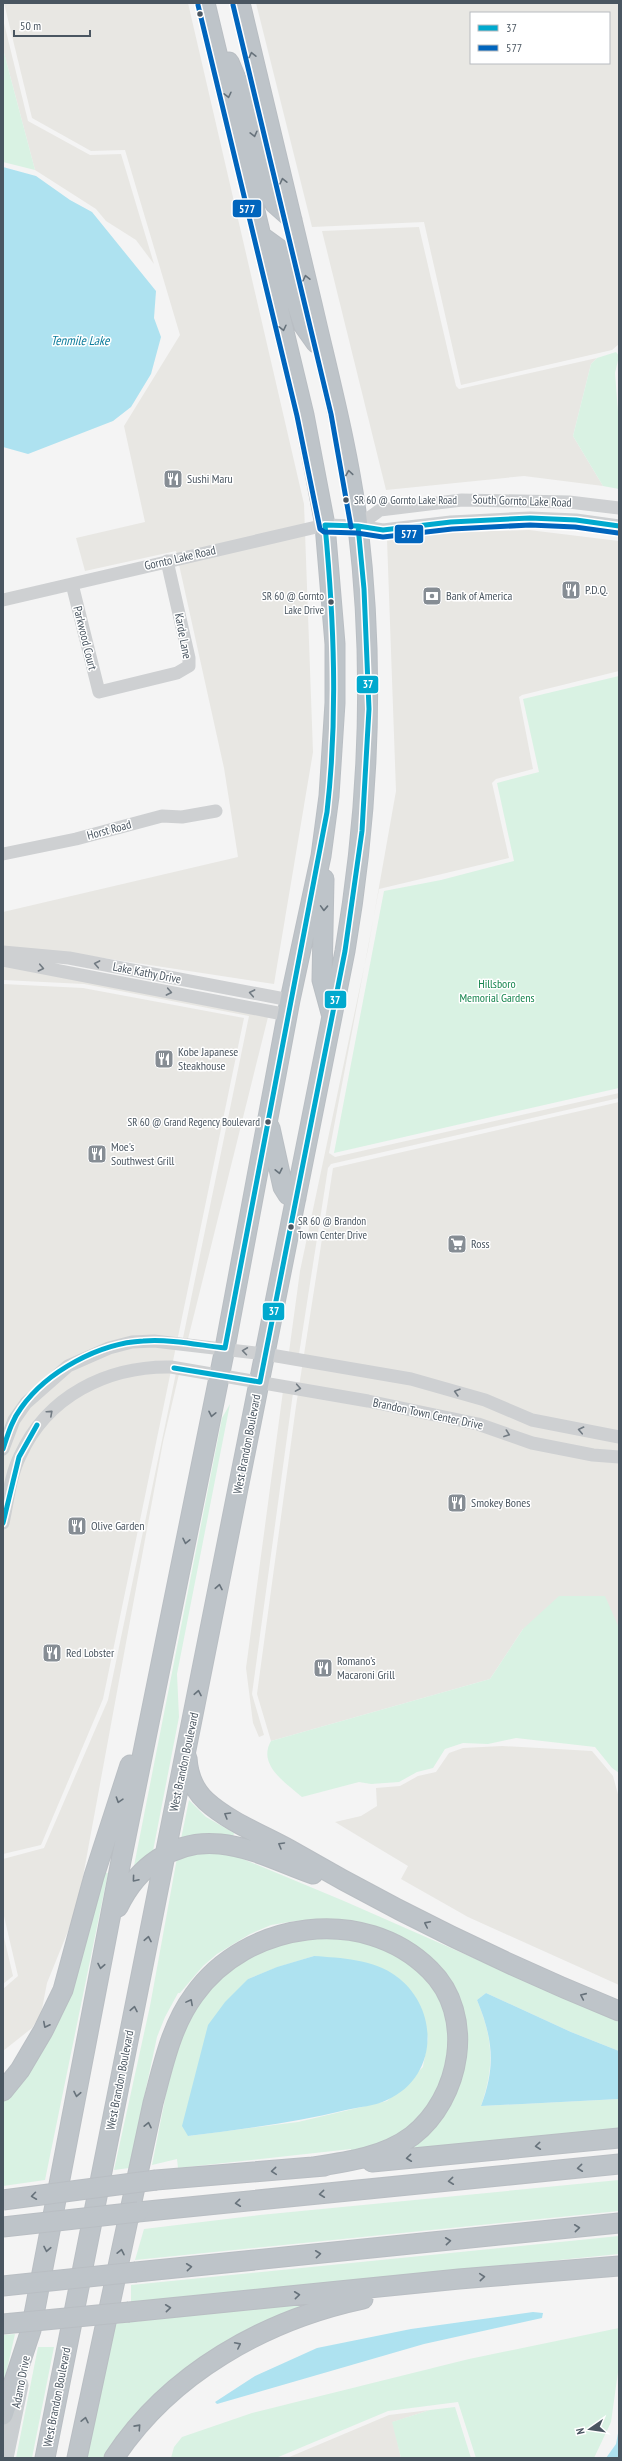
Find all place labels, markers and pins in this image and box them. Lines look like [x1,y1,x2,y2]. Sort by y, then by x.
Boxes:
unlabelled marker [195,9,205,19]
restaurant icon: Sushi Maru [162,468,184,490]
place label: Sushi Maru [187,471,233,486]
place label: SR 60 @ Gornto Lake Road [354,493,457,507]
marker: SR 60 @ Gornto Lake Road [341,495,351,505]
restaurant icon: P.D.Q. [560,579,582,601]
place label: P.D.Q. [585,582,608,597]
bank icon: Bank of America [421,585,443,607]
place label: Bank of America [446,588,513,603]
place label: SR 60 @ Gornto Lake Drive [262,589,324,617]
marker: SR 60 @ Gornto Lake Drive [326,597,336,607]
place label: Kobe Japanese Steakhouse [178,1044,238,1073]
restaurant icon: Kobe Japanese Steakhouse [153,1048,175,1070]
place label: SR 60 @ Grand Regency Boulevard [127,1115,260,1129]
marker: SR 60 @ Grand Regency Boulevard [263,1117,273,1127]
place label: Moe's Southwest Grill [111,1139,175,1168]
restaurant icon: Moe's Southwest Grill [86,1143,108,1165]
place label: SR 60 @ Brandon Town Center Drive [298,1214,367,1242]
marker: SR 60 @ Brandon Town Center Drive [286,1222,296,1232]
supermarket icon: Ross [446,1233,468,1255]
place label: Ross [471,1236,490,1251]
restaurant icon: Smokey Bones [446,1492,468,1514]
place label: Smokey Bones [471,1495,530,1510]
restaurant icon: Olive Garden [66,1515,88,1537]
place label: Olive Garden [91,1518,145,1533]
restaurant icon: Red Lobster [41,1642,63,1664]
place label: Red Lobster [66,1645,115,1660]
place label: Romano's Macaroni Grill [337,1653,395,1682]
restaurant icon: Romano's Macaroni Grill [312,1657,334,1679]

